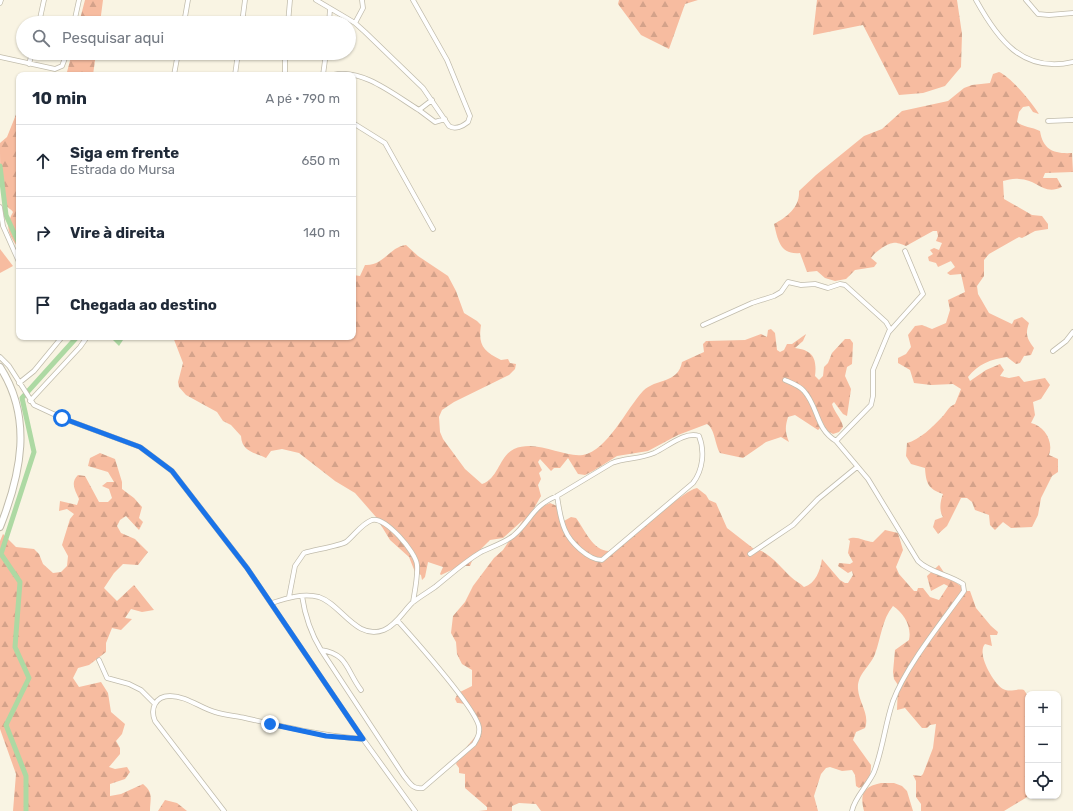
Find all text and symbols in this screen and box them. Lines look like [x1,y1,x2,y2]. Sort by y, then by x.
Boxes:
search box [16,16,356,60]
icon: search [30,27,52,49]
text: Pesquisar aqui [62,29,164,47]
text: 10 min [32,88,87,108]
text: A pé · 790 m [265,91,340,106]
text: Siga em frente [70,144,179,162]
icon: ahead [32,150,54,172]
text: 650 m [301,153,340,168]
text: Estrada do Mursa [70,162,175,177]
icon: right [32,222,54,244]
text: Vire à direita [70,224,165,242]
text: 140 m [303,225,340,240]
icon: arrive [32,294,54,316]
text: Chegada ao destino [70,296,217,314]
route start [53,409,71,427]
map controls [1025,691,1061,799]
button: + [1025,691,1061,727]
route end [261,715,279,733]
button: − [1025,727,1061,763]
button: locate [1025,763,1061,799]

